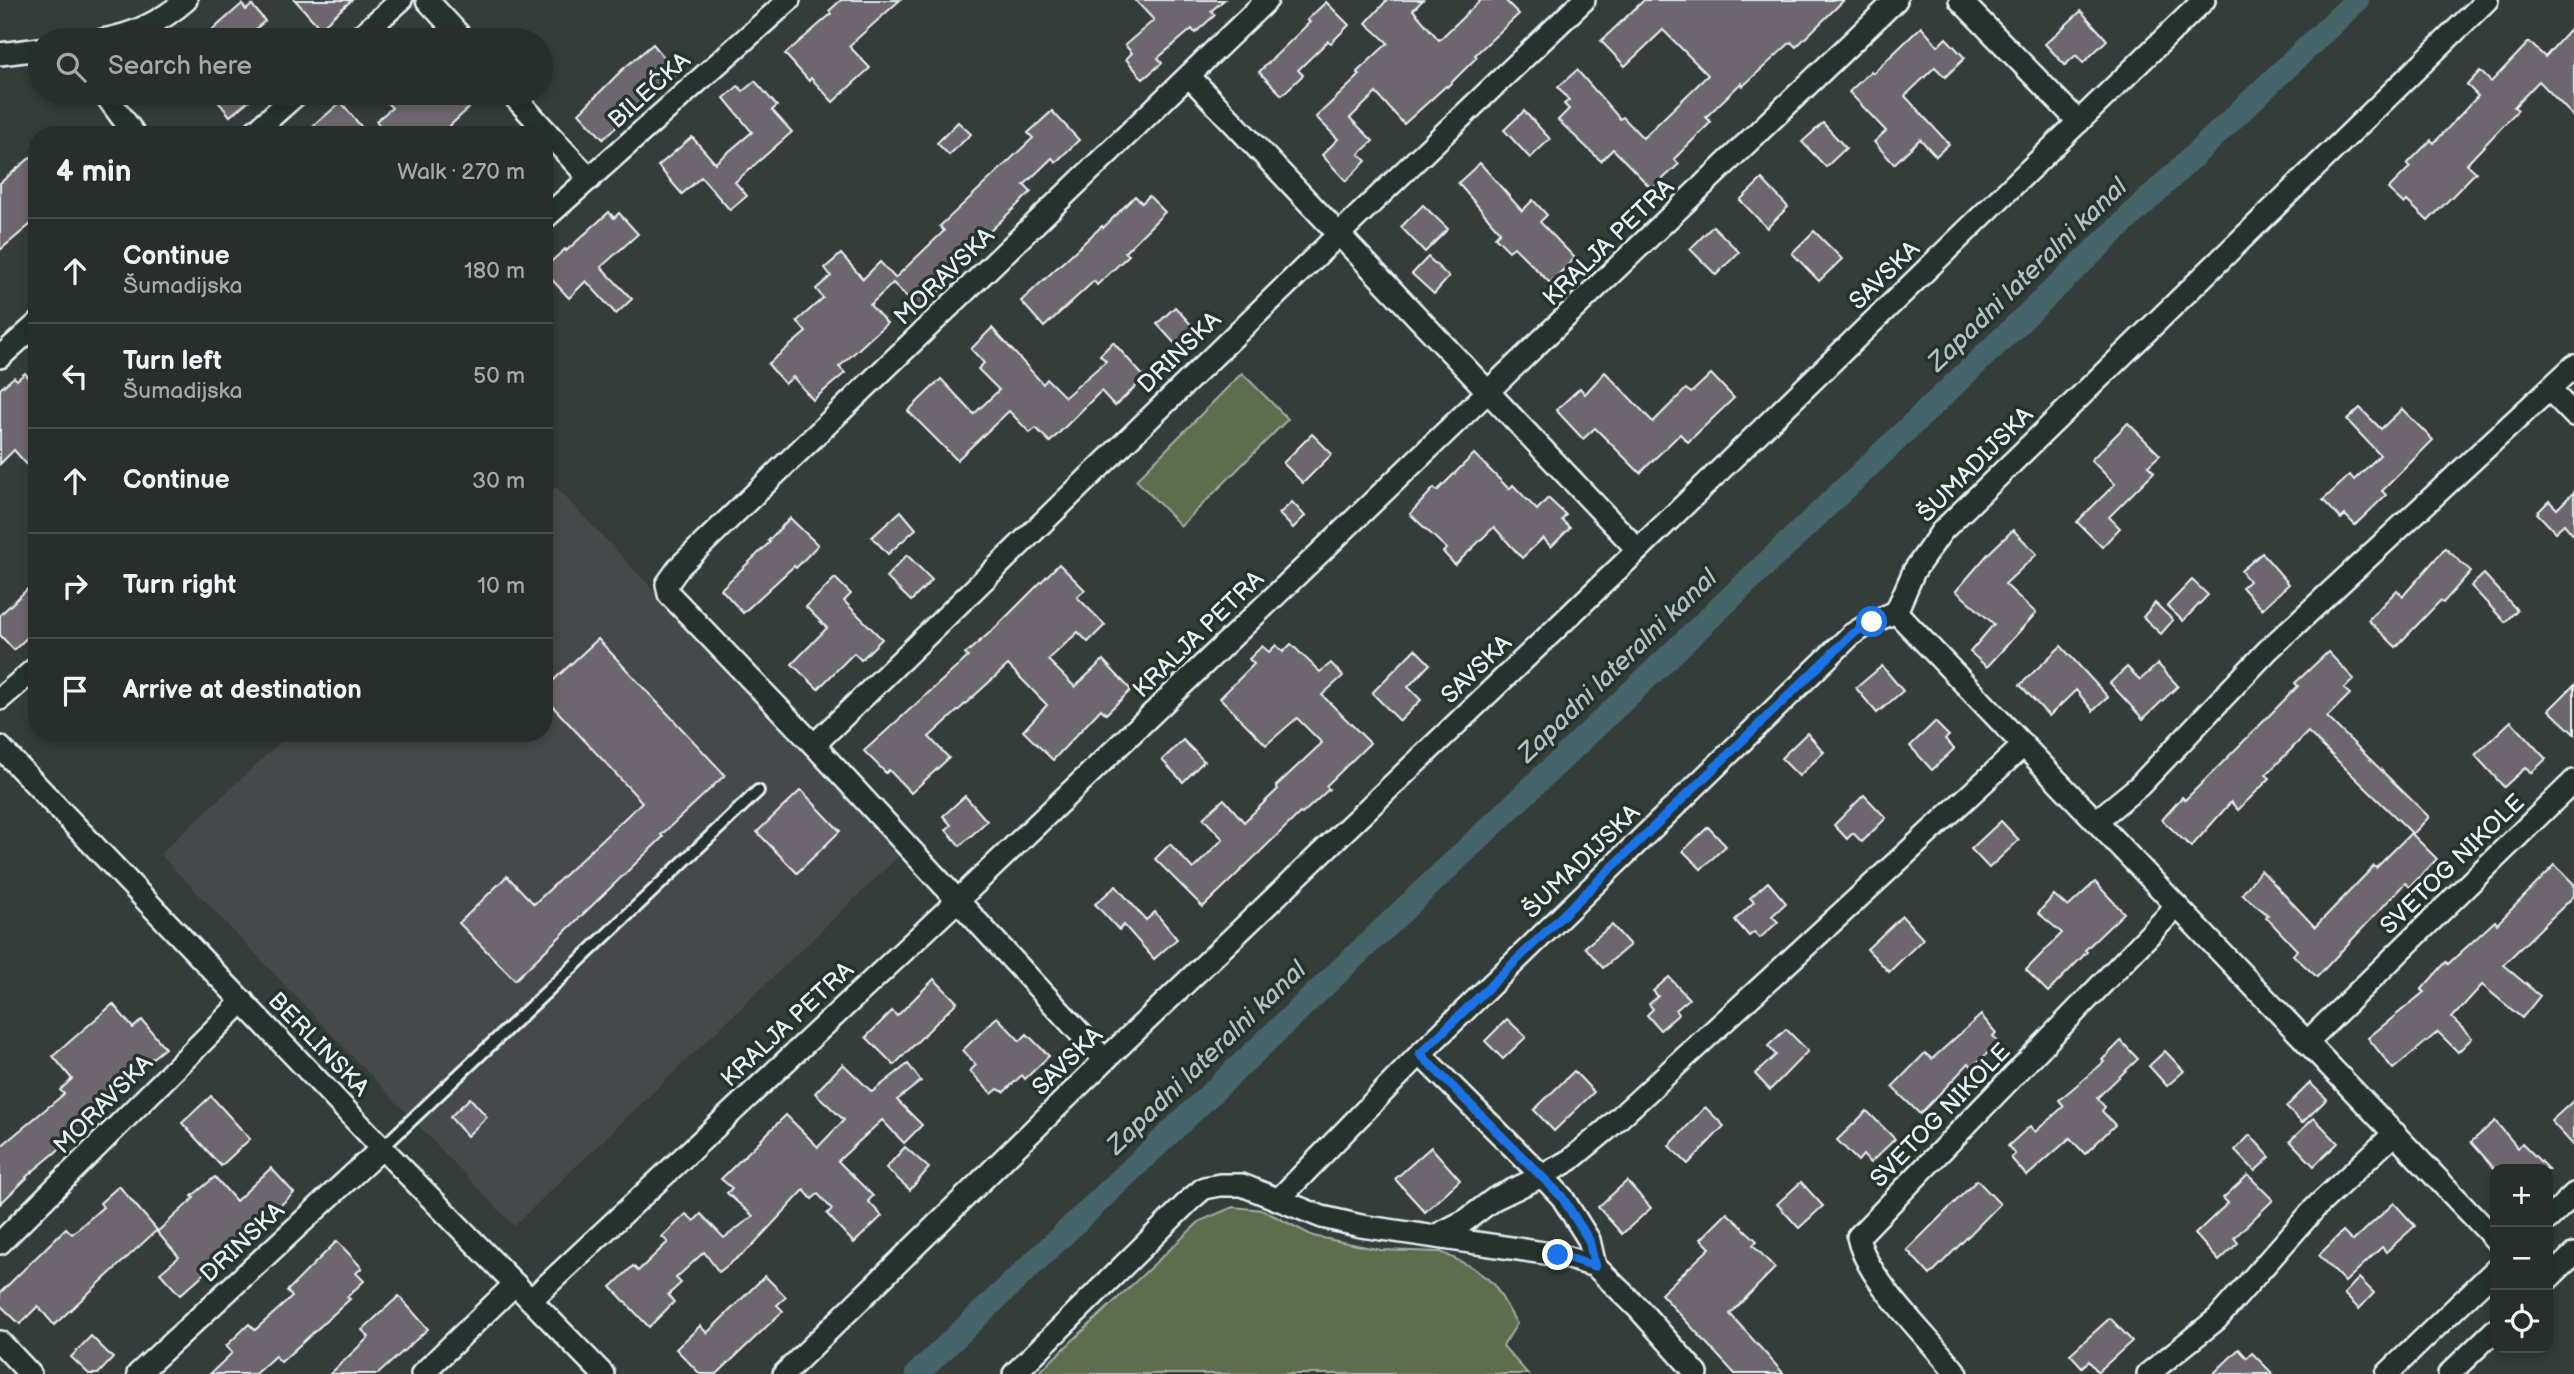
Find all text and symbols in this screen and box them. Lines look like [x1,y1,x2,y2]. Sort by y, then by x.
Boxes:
search box [28,28,553,105]
street label: BILEĆKA [602,45,697,135]
icon: search [52,48,90,86]
text: Search here [108,51,252,82]
text: 4 min [56,154,131,190]
text: Walk · 270 m [397,158,525,186]
water label: Zapadni lateralni kanal [1921,171,2135,379]
street label: KRALJA PETRA [1537,172,1680,312]
street label: MORAVSKA [888,221,1001,331]
street label: SAVSKA [1843,235,1926,316]
text: Continue [123,241,230,272]
icon: ahead [56,252,94,290]
text: 180 m [464,257,525,285]
text: Šumadijska [123,272,243,300]
street label: DRINSKA [1132,305,1227,399]
text: Turn left [123,346,222,377]
icon: left [56,357,94,395]
text: 50 m [473,362,525,390]
text: Šumadijska [123,377,243,405]
street label: ŠUMADIJSKA [1912,400,2039,528]
icon: ahead [56,462,94,500]
text: Continue [123,465,230,496]
text: 30 m [472,467,525,495]
water label: Zapadni lateralni kanal [1511,562,1725,770]
street label: KRALJA PETRA [1127,564,1270,704]
icon: right [56,567,94,605]
text: Turn right [123,570,236,601]
text: 10 m [477,572,525,600]
route start [1856,606,1887,637]
street label: SAVSKA [1435,629,1518,710]
icon: arrive [56,672,94,710]
text: Arrive at destination [123,675,362,706]
street label: SVETOG NIKOLE [2374,788,2530,941]
street label: ŠUMADIJSKA [1517,798,1646,924]
water label: Zapadni lateralni kanal [1100,954,1314,1162]
street label: KRALJA PETRA [715,955,860,1093]
street label: BERLINSKA [262,986,376,1103]
street label: SAVSKA [1026,1021,1109,1102]
street label: SVETOG NIKOLE [1864,1037,2017,1193]
street label: MORAVSKA [48,1049,159,1160]
map controls [2490,1164,2553,1353]
button: + [2490,1164,2553,1227]
street label: DRINSKA [194,1196,291,1289]
button: − [2490,1227,2553,1290]
route end [1542,1239,1573,1270]
button: locate [2490,1290,2553,1353]

